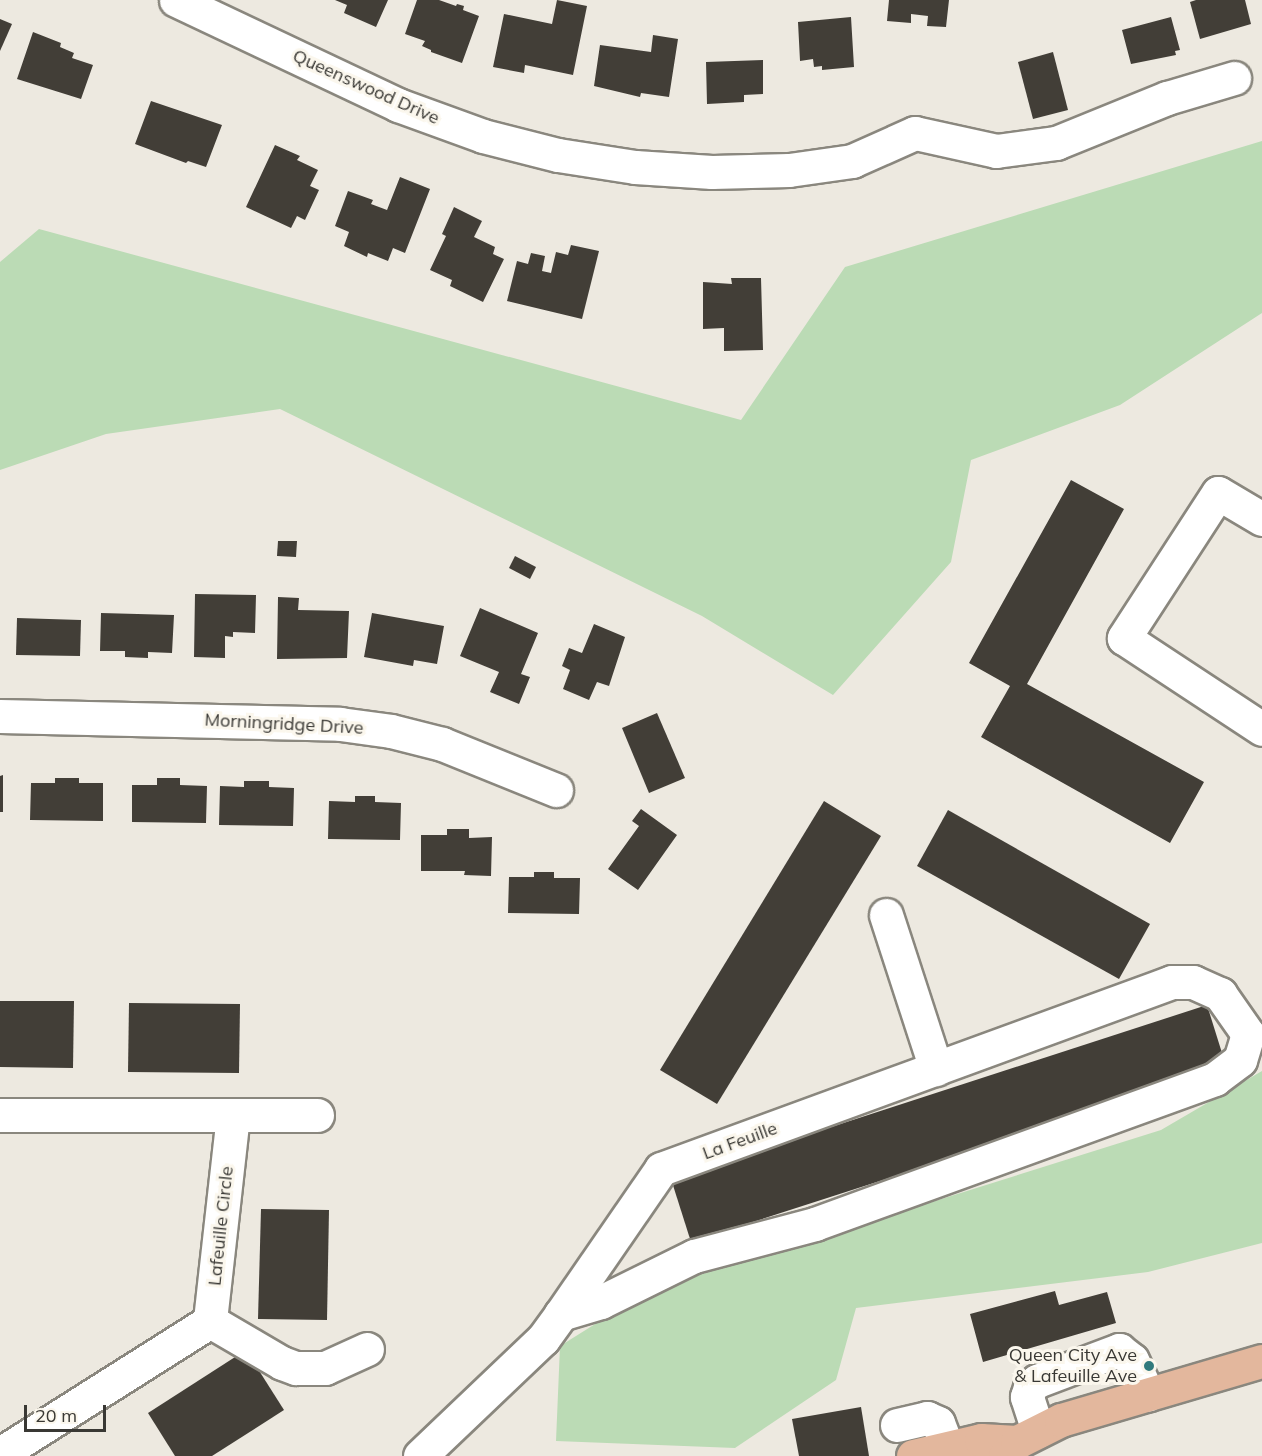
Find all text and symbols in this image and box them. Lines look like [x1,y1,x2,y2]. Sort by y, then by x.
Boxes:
street label: Queenswood Drive [289,45,443,129]
street label: Morningridge Drive [204,709,364,739]
street label: La Feuille [700,1118,780,1164]
street label: Lafeuille Circle [204,1165,238,1287]
place label: Queen City Ave & Lafeuille Ave [1009,1345,1137,1388]
marker: Queen City Ave & Lafeuille Ave [1142,1359,1156,1373]
scale bar [27,1393,110,1431]
text: 20 m [35,1404,77,1427]

